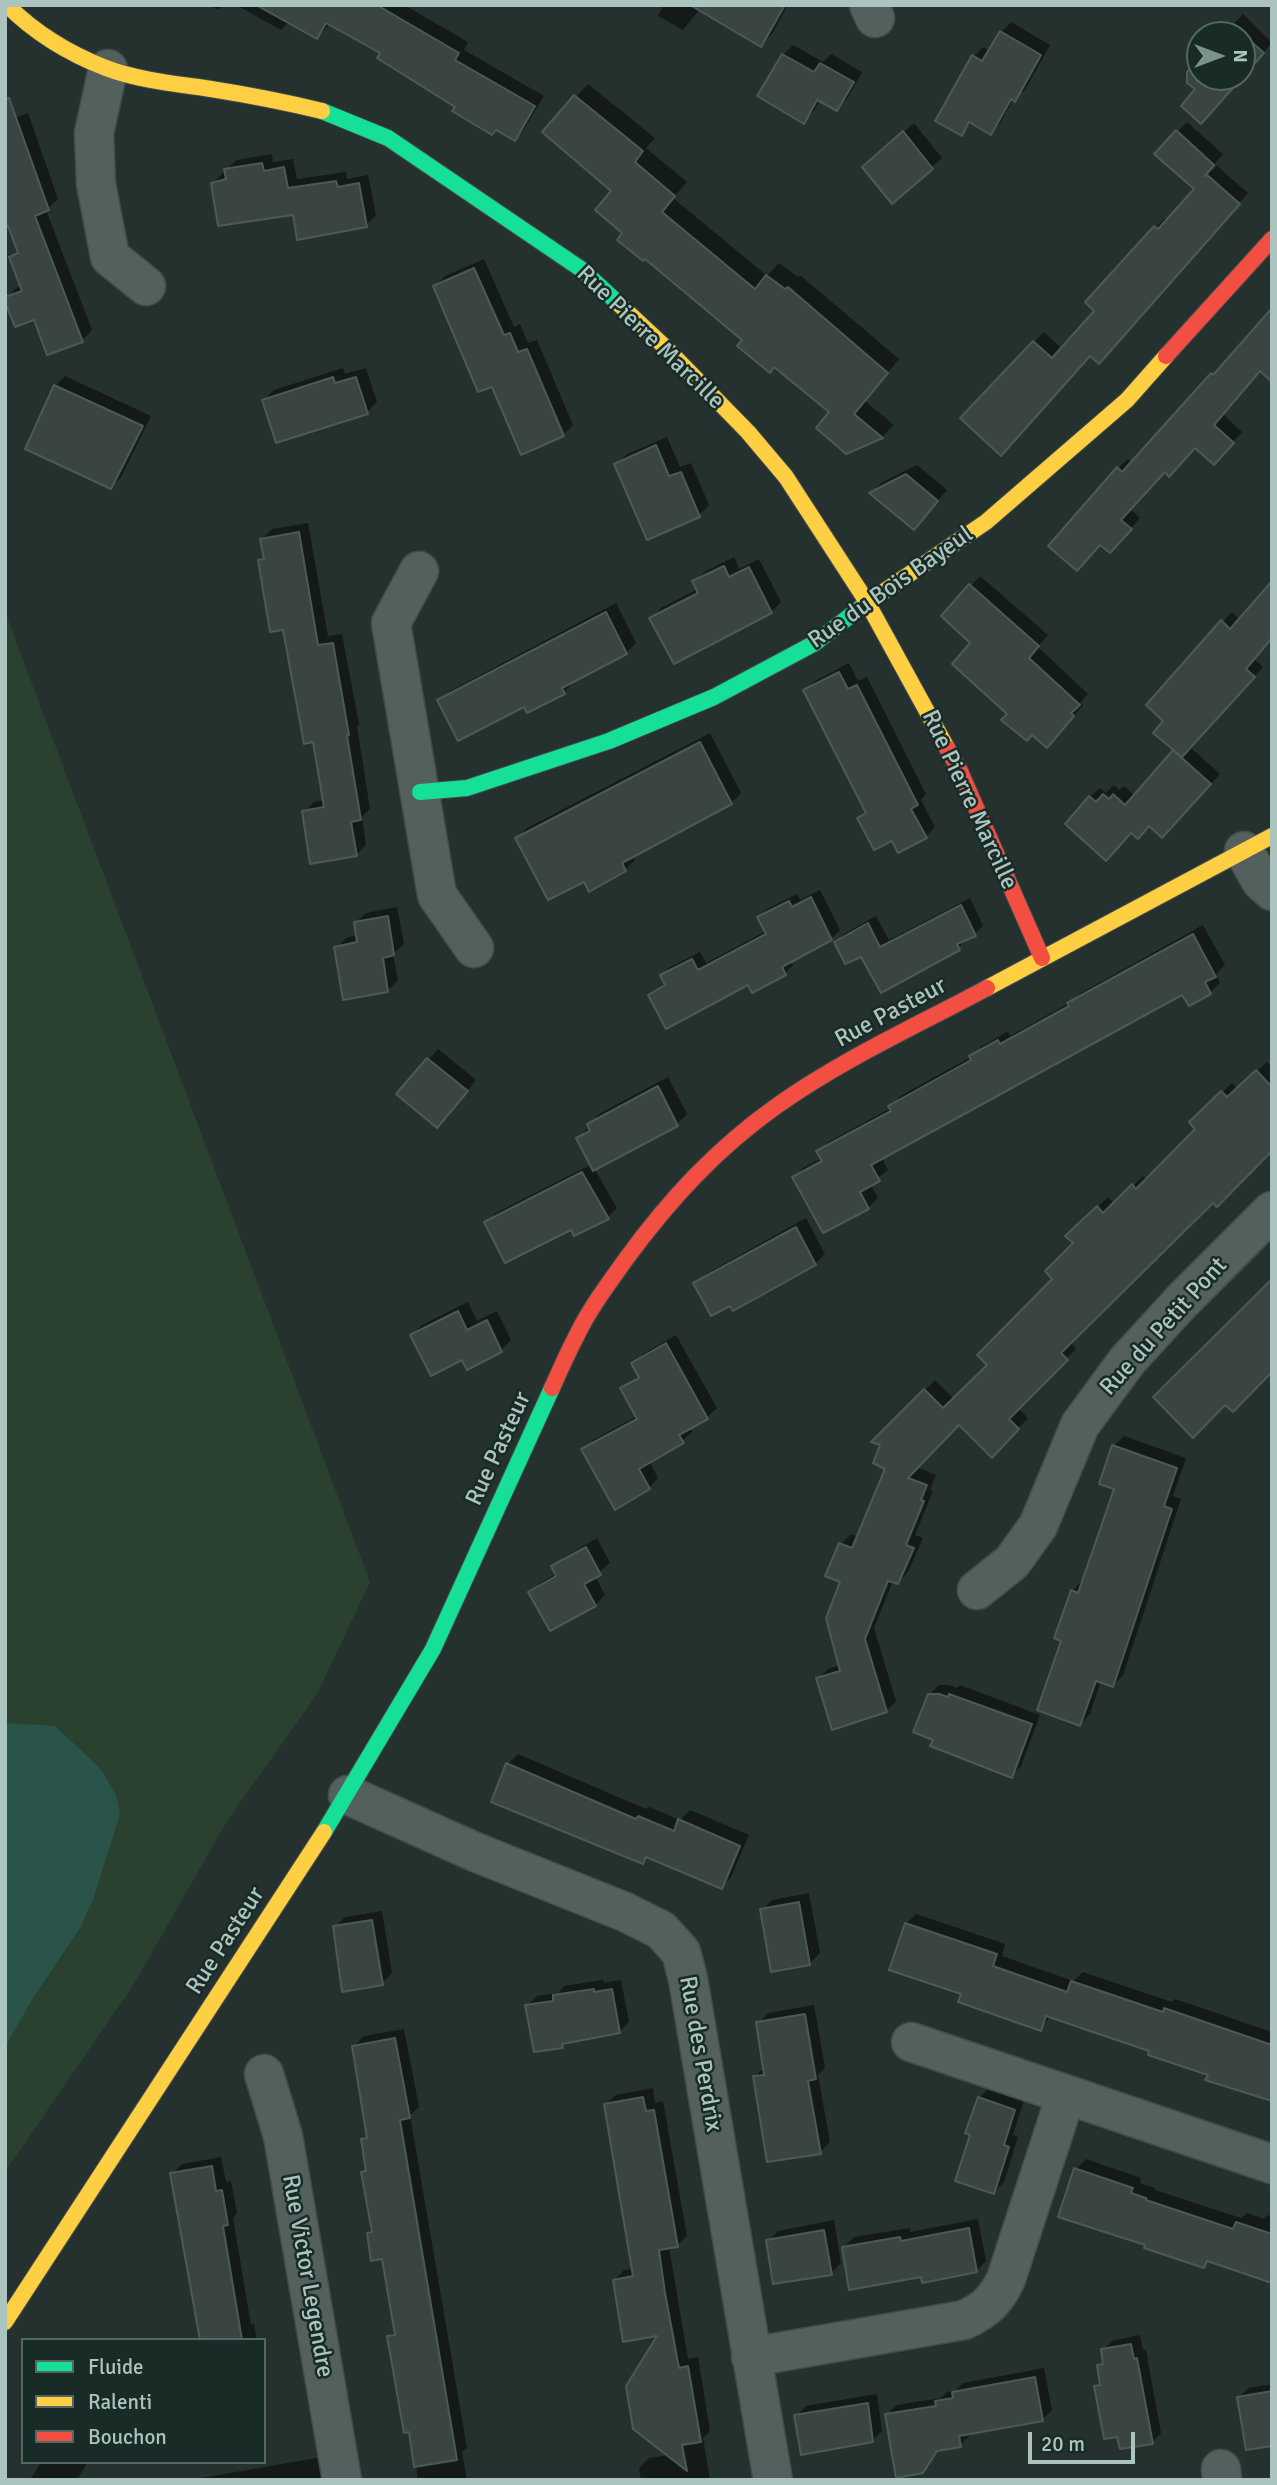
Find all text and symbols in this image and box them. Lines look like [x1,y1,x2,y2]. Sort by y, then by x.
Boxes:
north arrow [1186,21,1256,91]
text: N [1228,49,1252,63]
street label: Rue Pierre Marcille [570,260,730,416]
street label: Rue du Bois Bayeul [803,521,979,655]
street label: Rue Pierre Marcille [915,706,1023,894]
street label: Rue Pasteur [830,972,952,1054]
street label: Rue du Petit Pont [1094,1252,1234,1402]
street label: Rue Pasteur [460,1388,538,1510]
street label: Rue Pasteur [181,1882,271,2000]
street label: Rue des Perdrix [672,1974,728,2134]
street label: Rue Victor Legendre [275,2172,339,2380]
legend [21,2338,266,2464]
text: Fluide [88,2354,144,2380]
text: Ralenti [88,2389,152,2415]
scale bar [1032,2418,1139,2462]
text: Bouchon [88,2424,167,2450]
text: 20 m [1041,2431,1085,2457]

